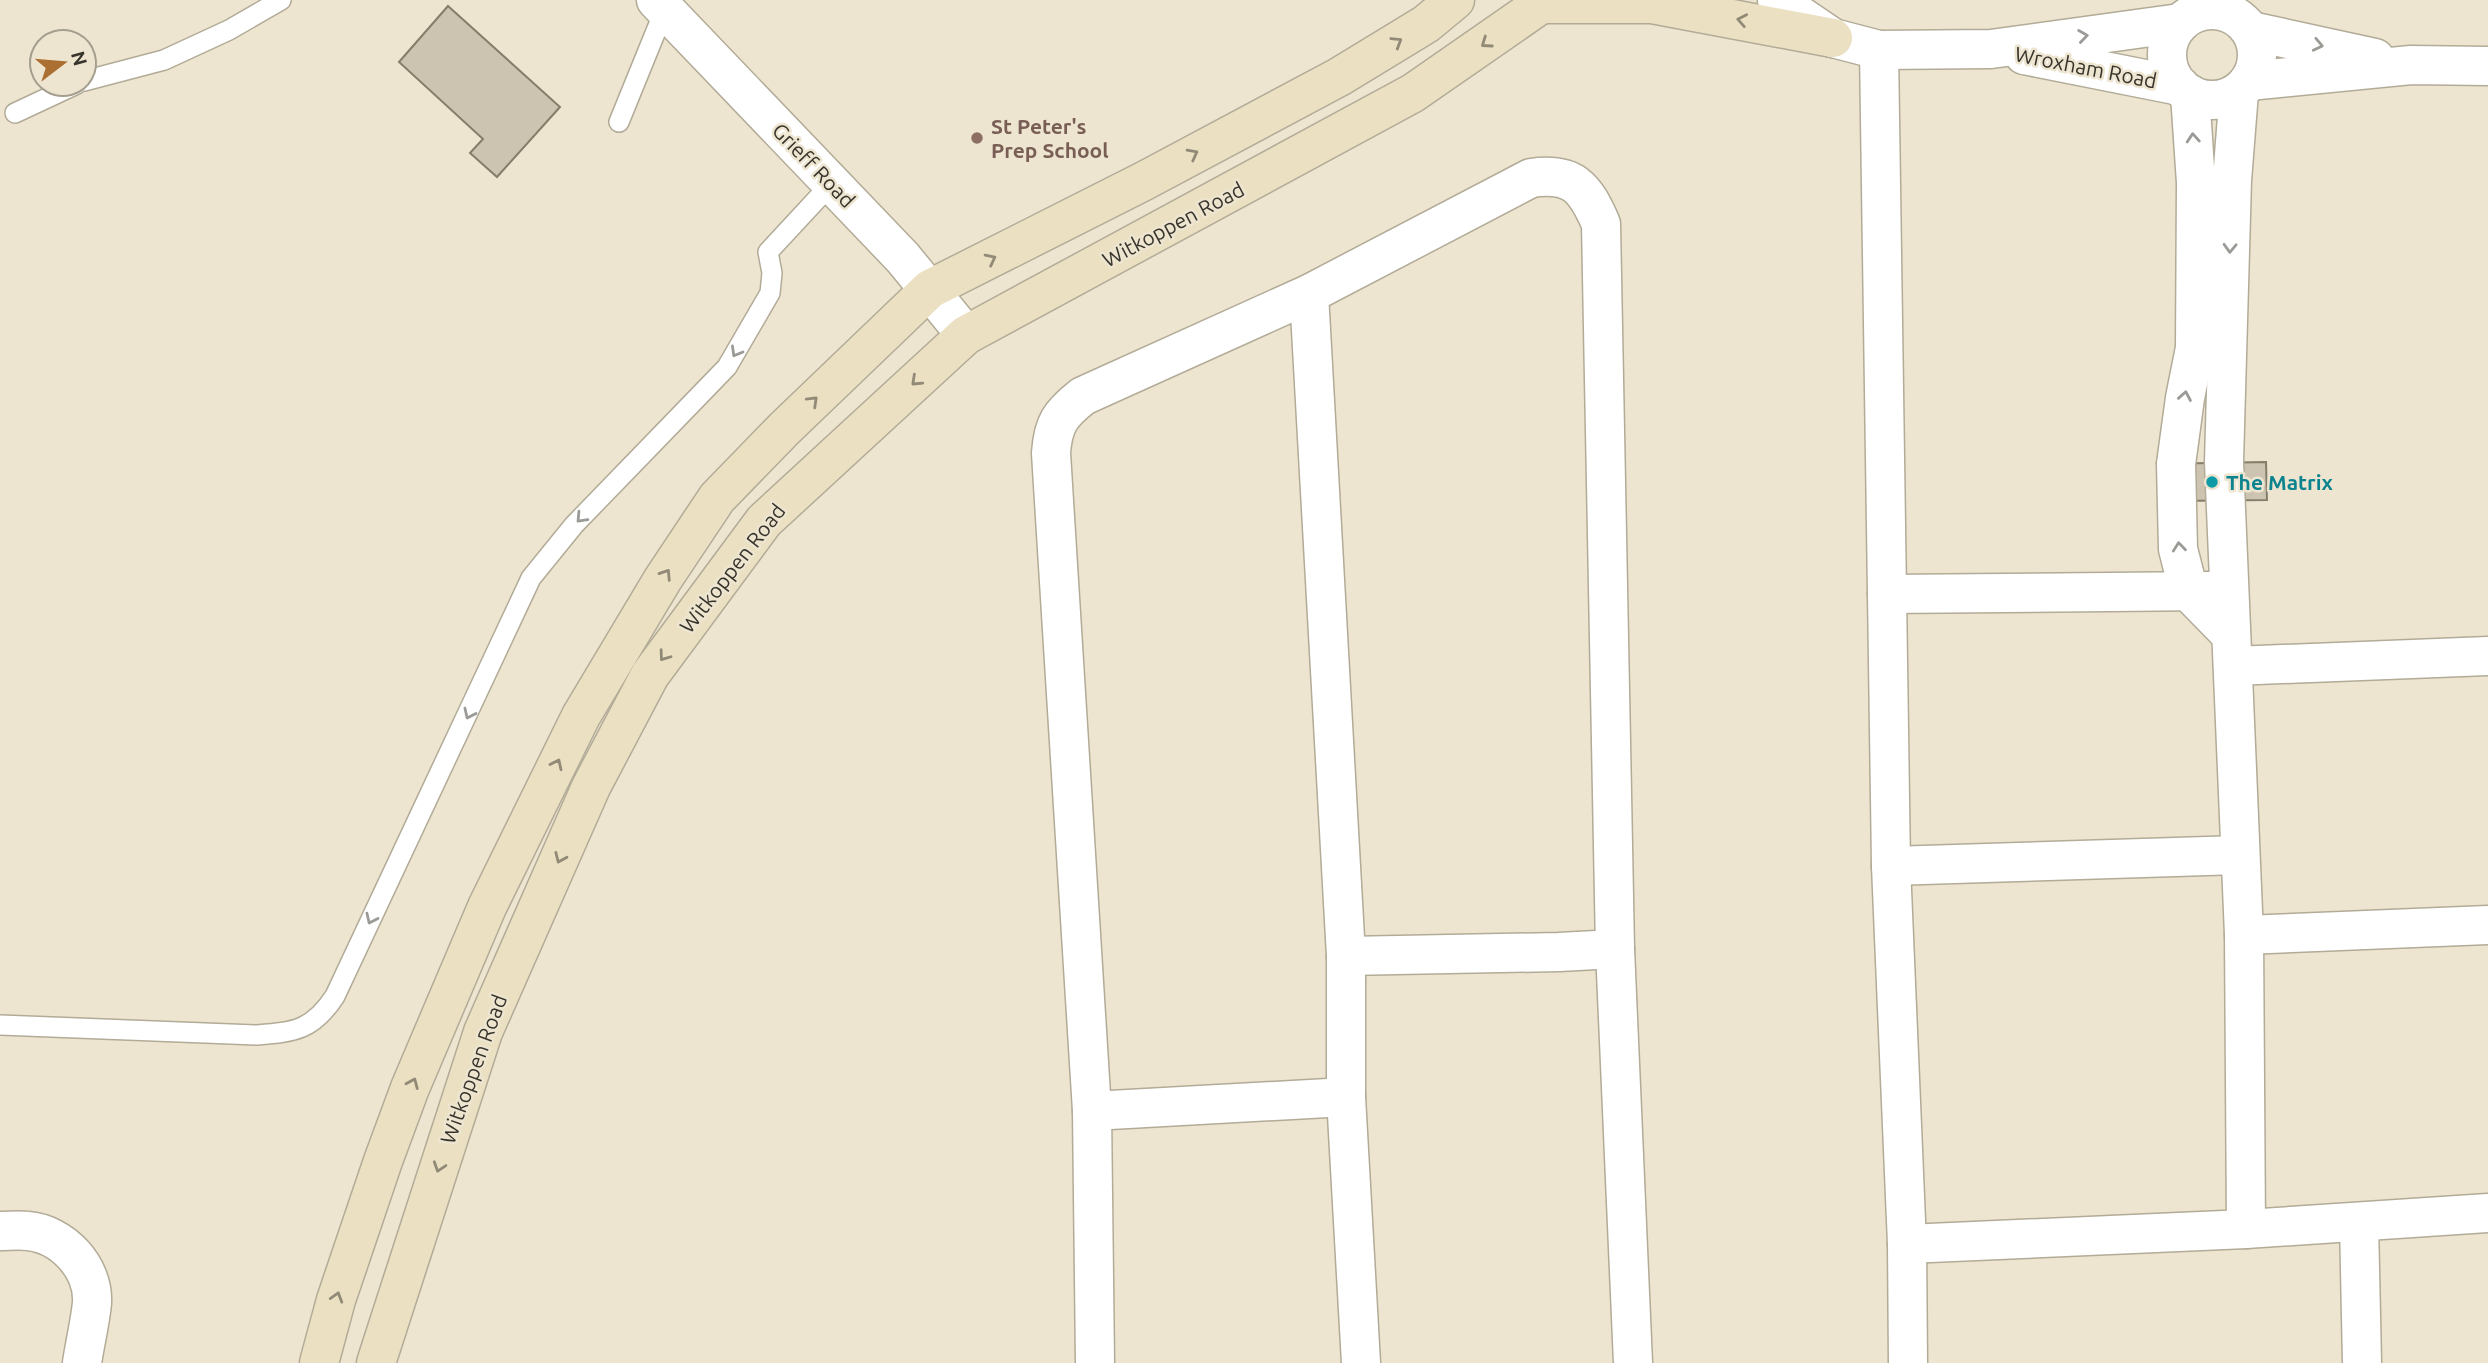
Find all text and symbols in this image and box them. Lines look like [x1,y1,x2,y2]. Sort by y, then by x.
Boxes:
one-way arrow [1736,13,1748,28]
north arrow [28,28,98,98]
one-way arrow [2077,29,2089,44]
one-way arrow [1481,35,1494,47]
one-way arrow [1390,37,1403,50]
one-way arrow [2312,37,2324,52]
street label: Wroxham Road [2013,41,2159,93]
text: N [67,48,92,68]
place label: St Peter's Prep School [991,114,1109,162]
street label: Grieff Road [768,118,860,212]
marker: St Peter's Prep School [969,130,985,146]
one-way arrow [2186,132,2201,143]
one-way arrow [1186,149,1199,163]
street label: Witkoppen Road [1098,177,1248,271]
one-way arrow [2222,243,2237,254]
one-way arrow [984,253,996,267]
one-way arrow [731,344,744,357]
one-way arrow [911,373,924,386]
one-way arrow [2177,390,2192,402]
one-way arrow [805,397,818,409]
place label: The Matrix [2226,470,2334,494]
marker: The Matrix [2204,474,2220,490]
street label: Witkoppen Road [674,499,790,637]
one-way arrow [577,510,589,523]
one-way arrow [2171,541,2186,553]
one-way arrow [658,569,671,582]
one-way arrow [660,648,672,661]
one-way arrow [463,707,477,719]
one-way arrow [549,759,563,771]
one-way arrow [554,851,568,863]
one-way arrow [366,912,380,924]
street label: Witkoppen Road [435,991,511,1147]
one-way arrow [404,1077,418,1089]
one-way arrow [433,1160,447,1172]
one-way arrow [329,1292,344,1304]

